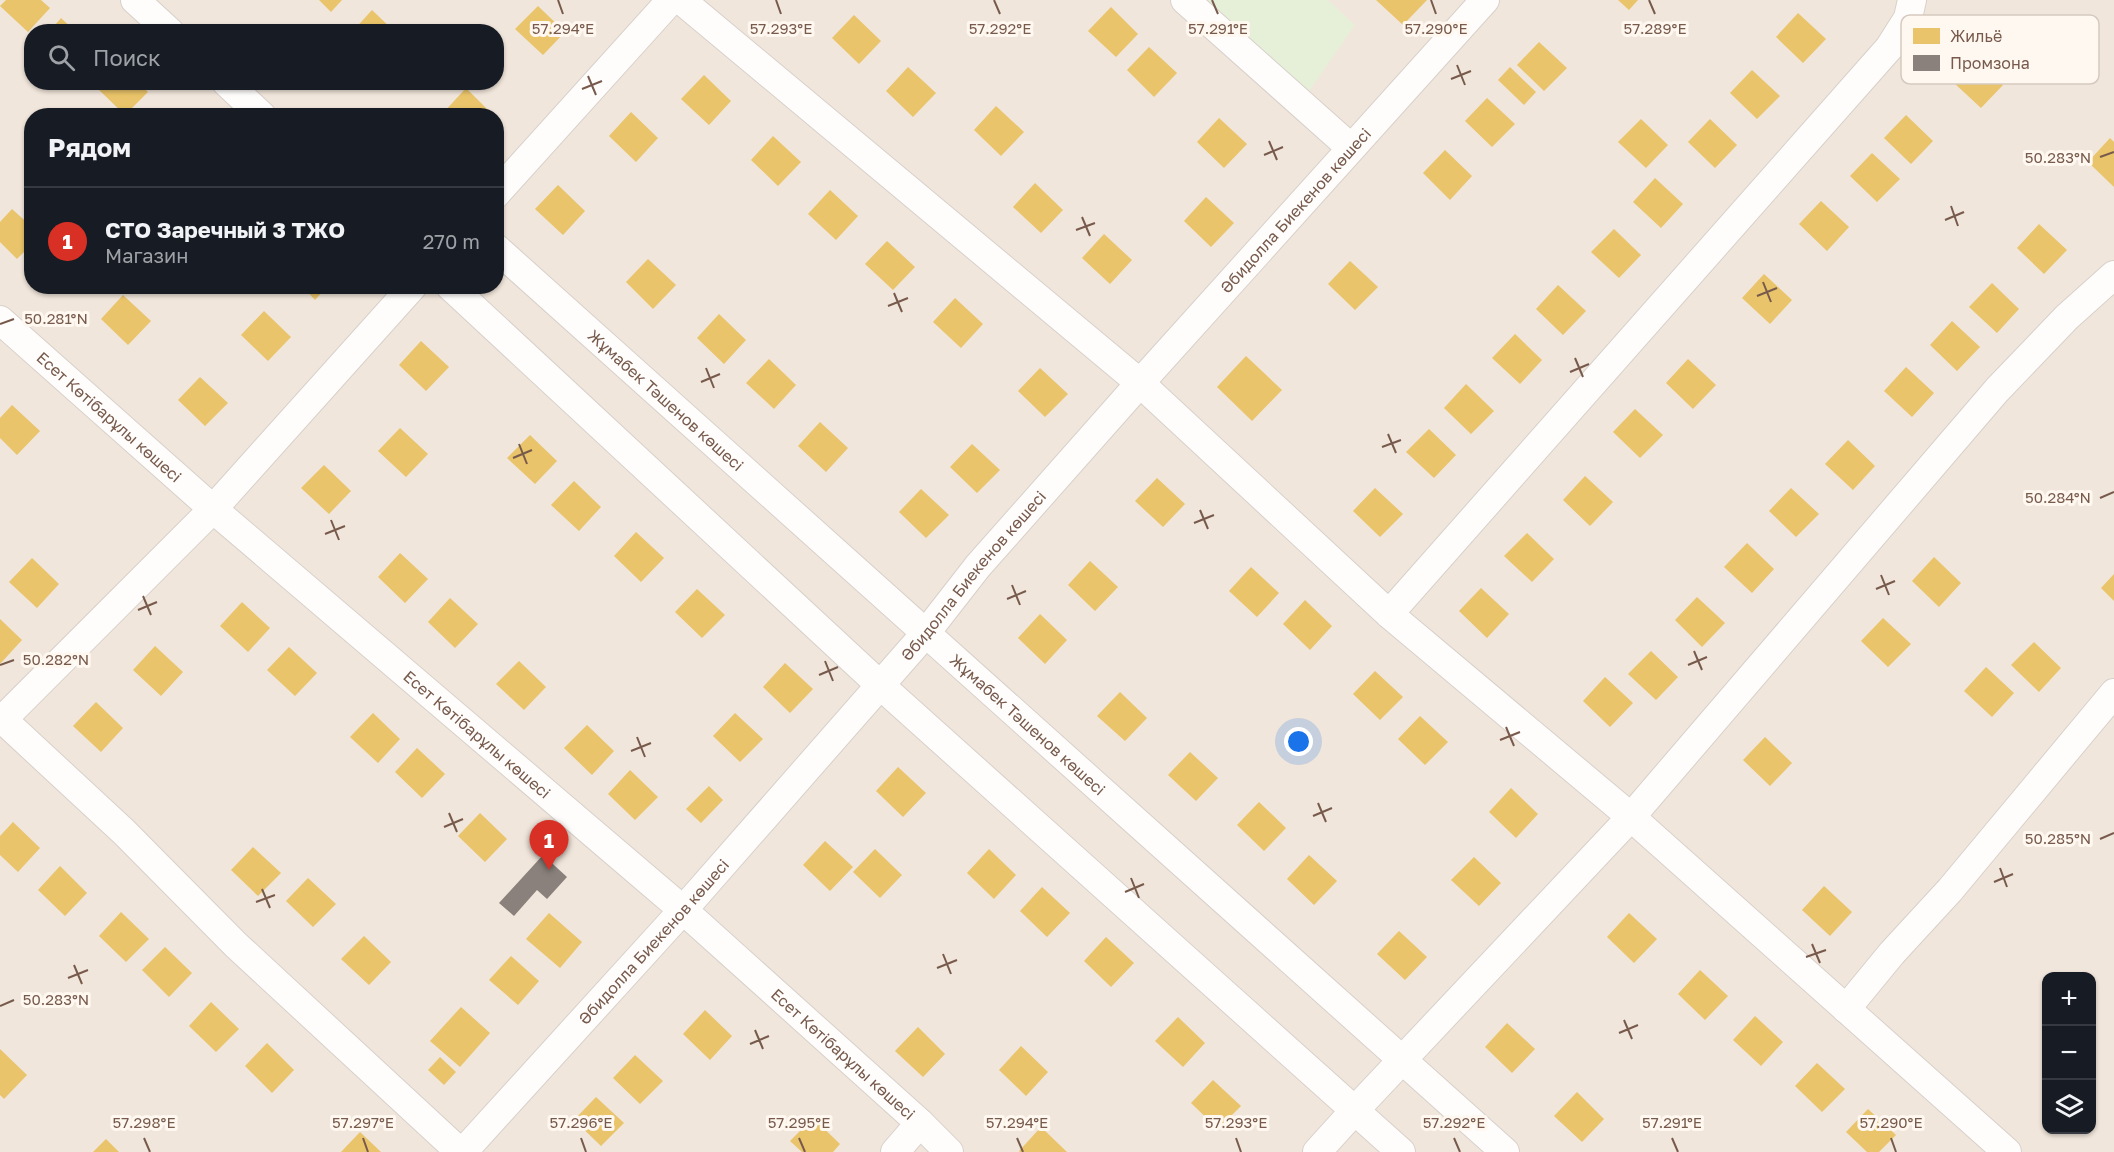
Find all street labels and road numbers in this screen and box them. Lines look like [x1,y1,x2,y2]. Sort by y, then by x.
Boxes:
street label: Әбидолла Биекенов көшесі [1216,124,1375,297]
street label: Жұмабек Тәшенов көшесі [584,325,748,475]
street label: Есет Көтібарұлы көшесі [33,347,186,486]
street label: Әбидолла Биекенов көшесі [896,486,1050,665]
street label: Жұмабек Тәшенов көшесі [946,650,1110,799]
street label: Есет Көтібарұлы көшесі [400,666,555,803]
street label: Әбидолла Биекенов көшесі [574,855,733,1028]
street label: Есет Көтібарұлы көшесі [767,984,919,1124]

